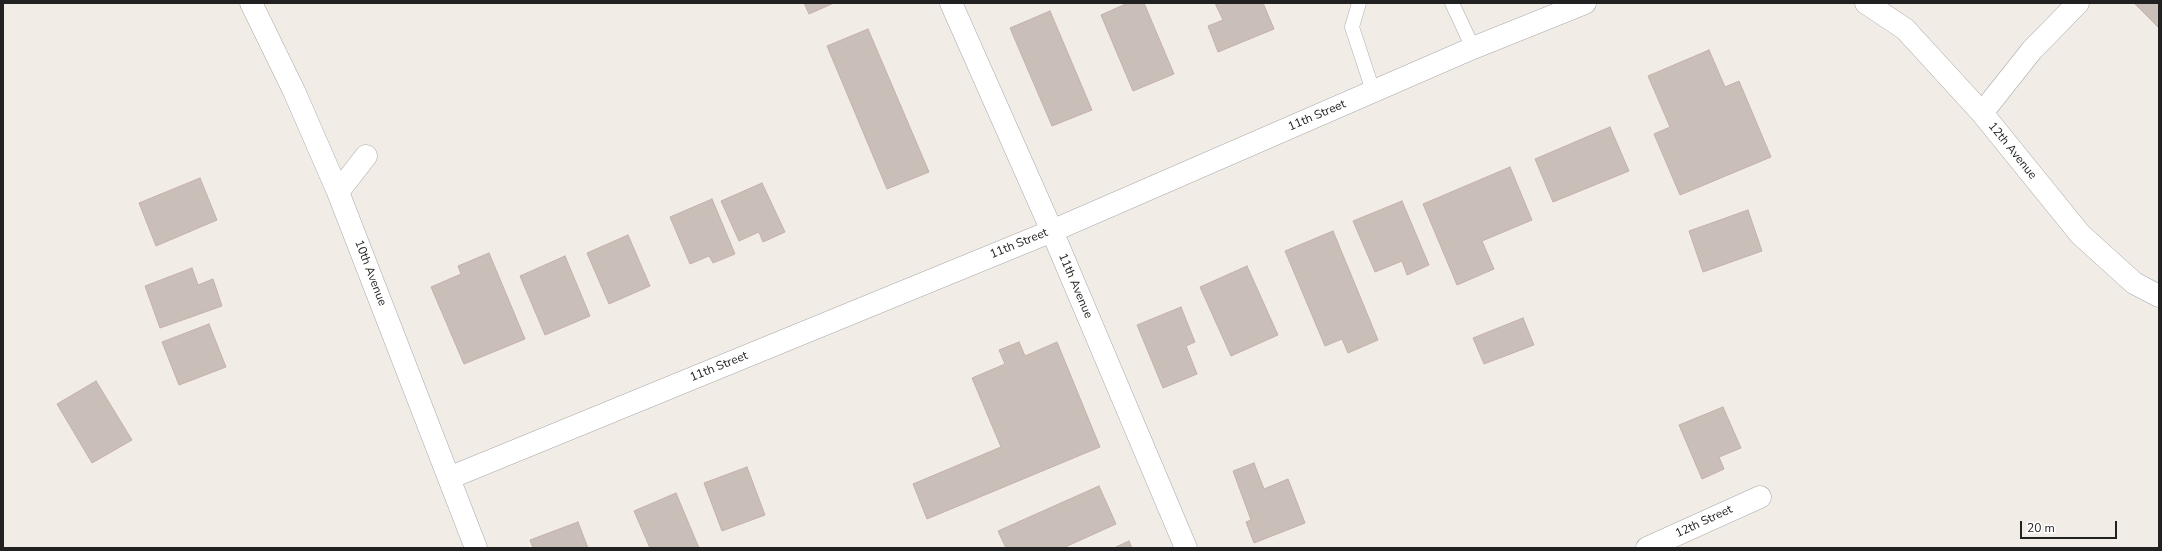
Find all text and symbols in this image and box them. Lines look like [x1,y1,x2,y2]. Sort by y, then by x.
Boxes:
street label: 11th Street [1286,97,1348,135]
street label: 12th Avenue [1985,120,2039,182]
street label: 11th Street [988,226,1050,262]
street label: 10th Avenue [351,238,389,308]
street label: 11th Avenue [1055,251,1095,321]
street label: 11th Street [688,349,750,385]
street label: 12th Street [1673,503,1735,541]
scale bar [2022,513,2119,539]
text: 20 m [2027,520,2055,536]

